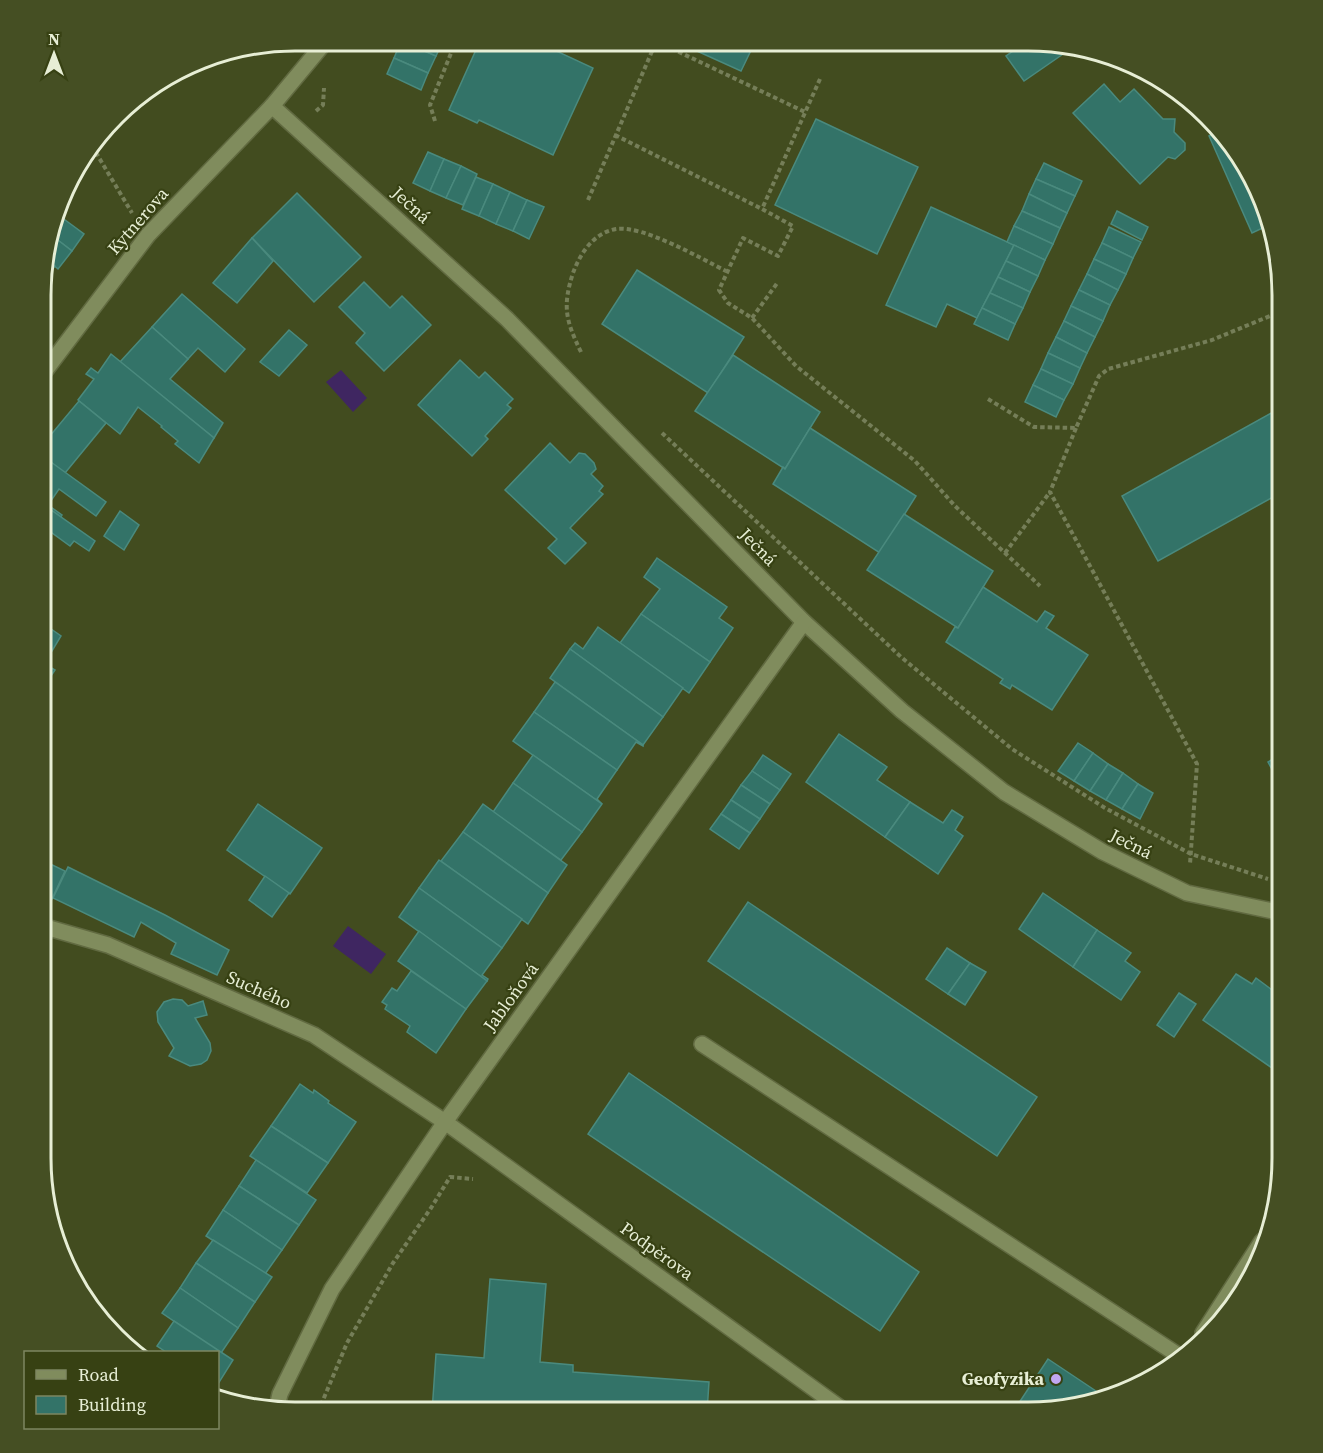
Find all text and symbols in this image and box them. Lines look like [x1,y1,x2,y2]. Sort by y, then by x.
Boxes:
north arrow [24,24,84,84]
text: N [48,28,60,50]
street label: Ječná [386,180,437,229]
street label: Kytnerova [101,181,174,260]
street label: Ječná [733,521,783,572]
street label: Ječná [1105,822,1157,865]
street label: Jabloňová [476,956,545,1037]
street label: Suchého [223,964,296,1015]
street label: Podpěrova [616,1216,700,1286]
legend [24,1351,219,1429]
text: Road [78,1362,119,1387]
place label: Geofyzika [962,1366,1044,1391]
marker: Geofyzika [1049,1372,1063,1386]
text: Building [78,1392,146,1417]

